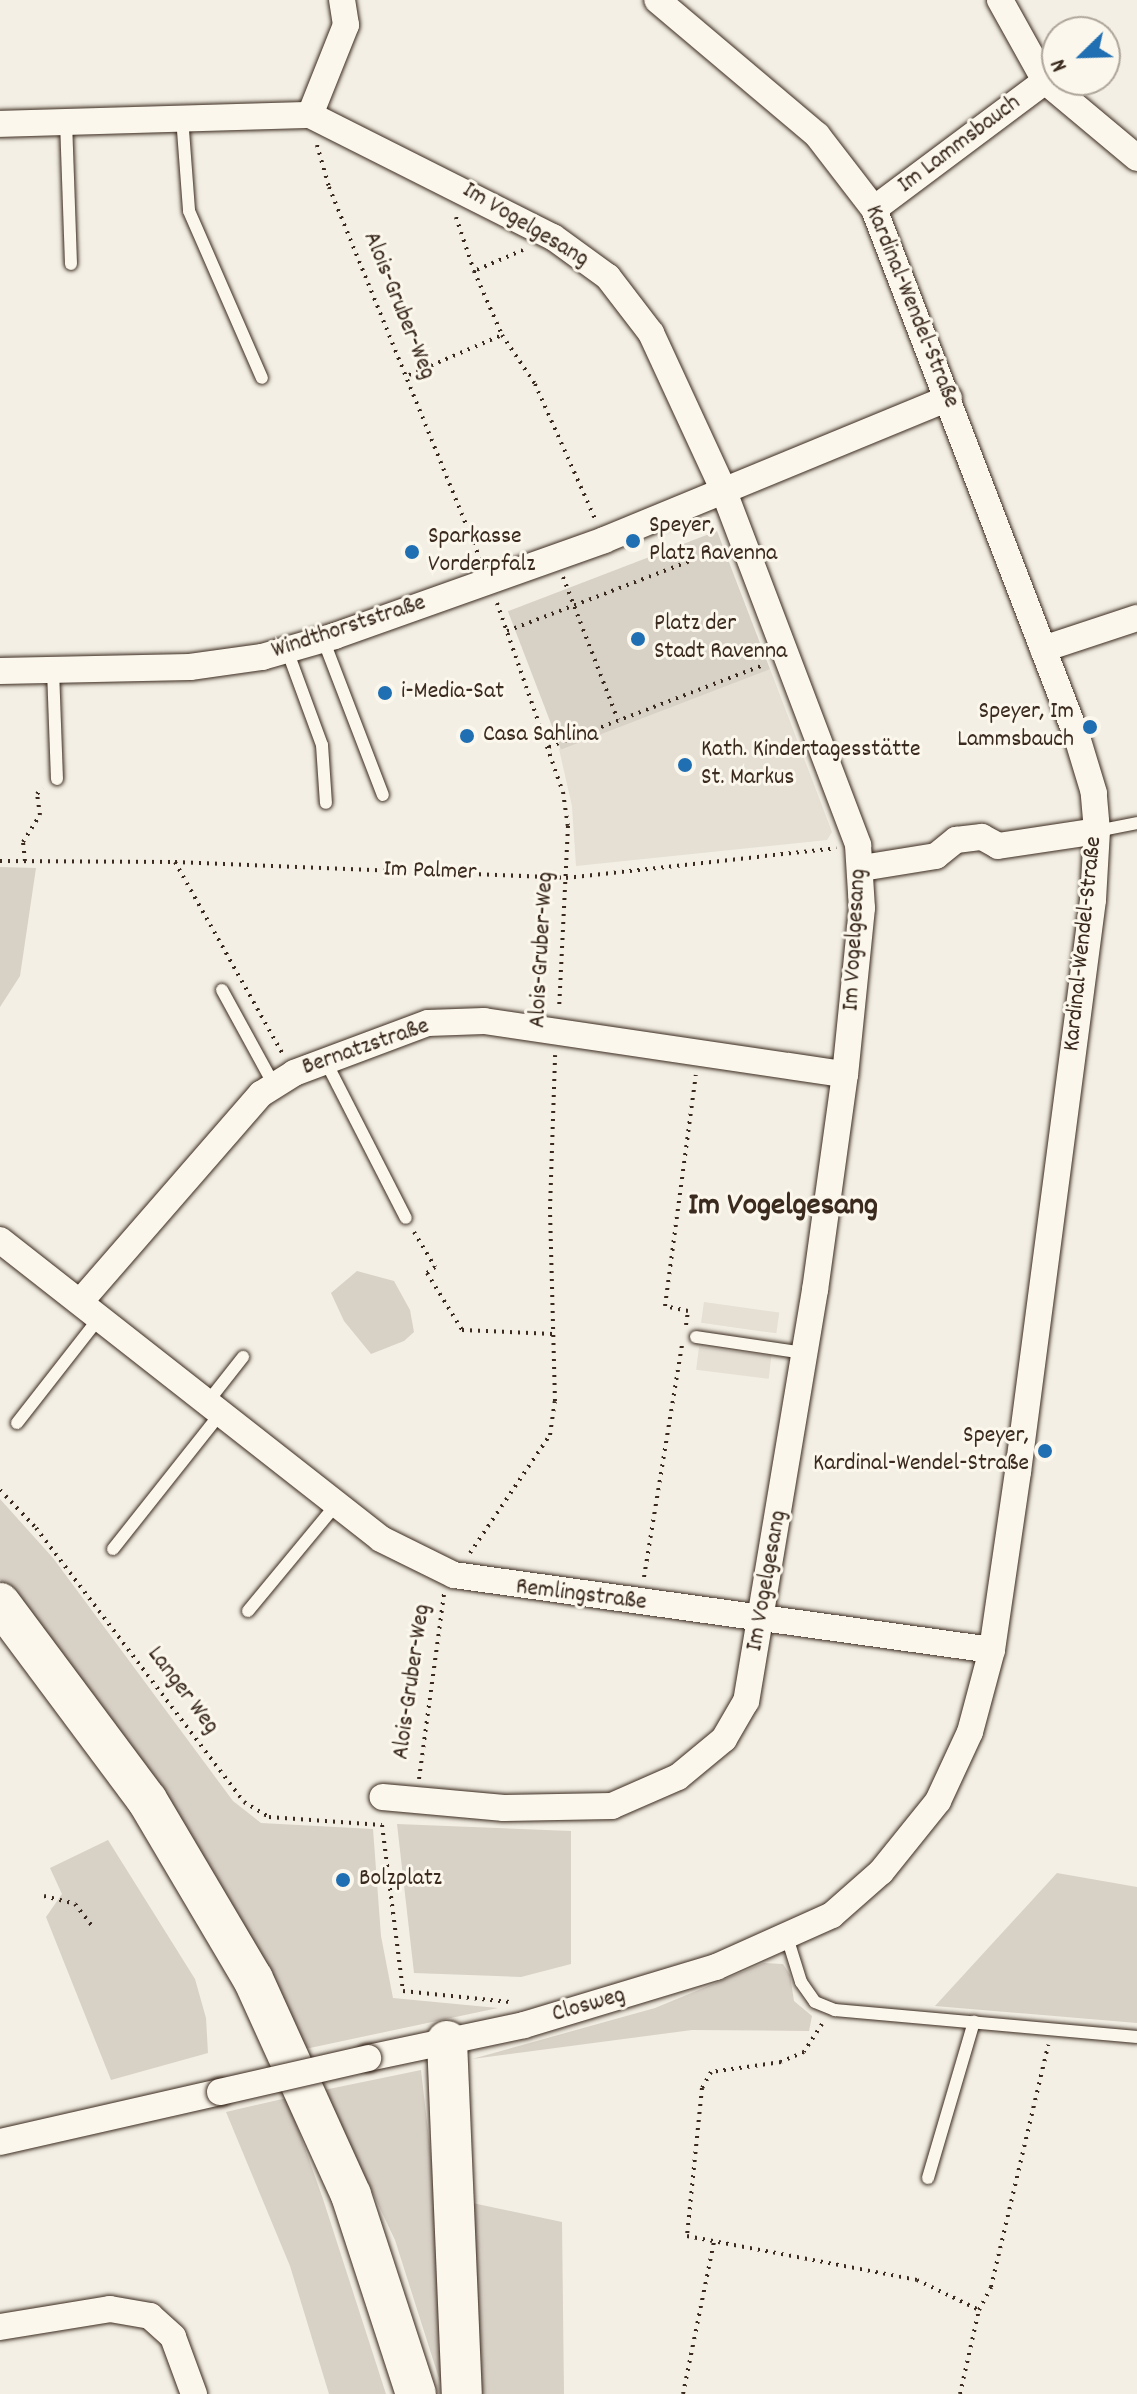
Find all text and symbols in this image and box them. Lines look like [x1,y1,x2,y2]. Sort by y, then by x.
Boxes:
north arrow [1041,16,1121,96]
text: N [1044,54,1077,76]
street label: Im Lammsbauch [893,90,1027,200]
street label: Im Vogelgesang [457,177,593,275]
street label: Kardinal-Wendel-Straße [857,202,965,412]
street label: Alois-Gruber-Weg [355,228,441,384]
place label: Speyer, Platz Ravenna [649,513,777,569]
place label: Sparkasse Vorderpfalz [428,524,535,580]
marker: Speyer, Platz Ravenna [624,532,642,550]
marker: Sparkasse Vorderpfalz [403,543,421,561]
street label: Windthorststraße [268,590,430,666]
place label: Platz der Stadt Ravenna [654,611,787,667]
marker: Platz der Stadt Ravenna [629,630,647,648]
place label: i-Media-Sat [401,679,504,707]
marker: i-Media-Sat [376,684,394,702]
place label: Speyer, Im Lammsbauch [957,699,1074,755]
marker: Speyer, Im Lammsbauch [1081,718,1099,736]
place label: Casa Sahlina [483,722,598,750]
marker: Casa Sahlina [458,727,476,745]
place label: Kath. Kindertagesstätte St. Markus [701,737,920,793]
marker: Kath. Kindertagesstätte St. Markus [676,756,694,774]
street label: Kardinal-Wendel-Straße [1058,835,1110,1053]
street label: Im Palmer [383,856,477,888]
street label: Im Vogelgesang [838,868,874,1012]
street label: Alois-Gruber-Weg [525,871,561,1029]
street label: Bernatzstraße [299,1013,433,1083]
district label: Im Vogelgesang [688,1188,878,1226]
place label: Speyer, Kardinal-Wendel-Straße [813,1423,1029,1479]
marker: Speyer, Kardinal-Wendel-Straße [1036,1442,1054,1460]
street label: Im Vogelgesang [741,1508,795,1654]
street label: Remlingstraße [514,1574,648,1618]
street label: Alois-Gruber-Weg [388,1603,438,1761]
street label: Langer Weg [140,1641,224,1741]
place label: Bolzplatz [359,1866,442,1894]
marker: Bolzplatz [334,1871,352,1889]
street label: Closweg [549,1982,629,2030]

